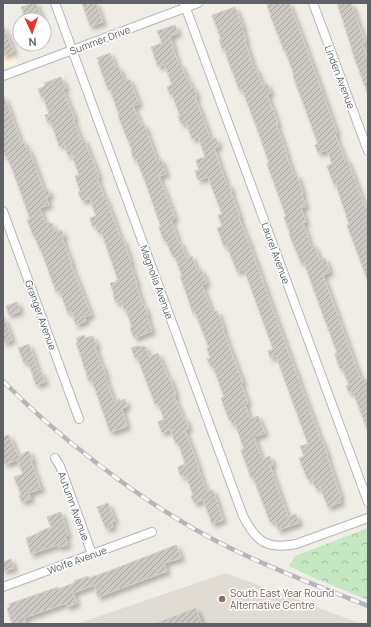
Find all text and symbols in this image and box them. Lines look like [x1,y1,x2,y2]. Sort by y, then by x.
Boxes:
north arrow [12,12,52,52]
street label: Summer Drive [68,22,132,58]
text: N [28,35,37,50]
street label: Linden Avenue [321,43,359,111]
street label: Laurel Avenue [258,220,294,286]
street label: Magnolia Avenue [137,243,177,321]
street label: Granger Avenue [22,278,60,352]
street label: Autumn Avenue [55,469,93,543]
street label: Wolfe Avenue [45,543,109,577]
place label: South East Year Round Alternative Centre [230,586,334,612]
marker: South East Year Round Alternative Centre [217,594,227,604]

